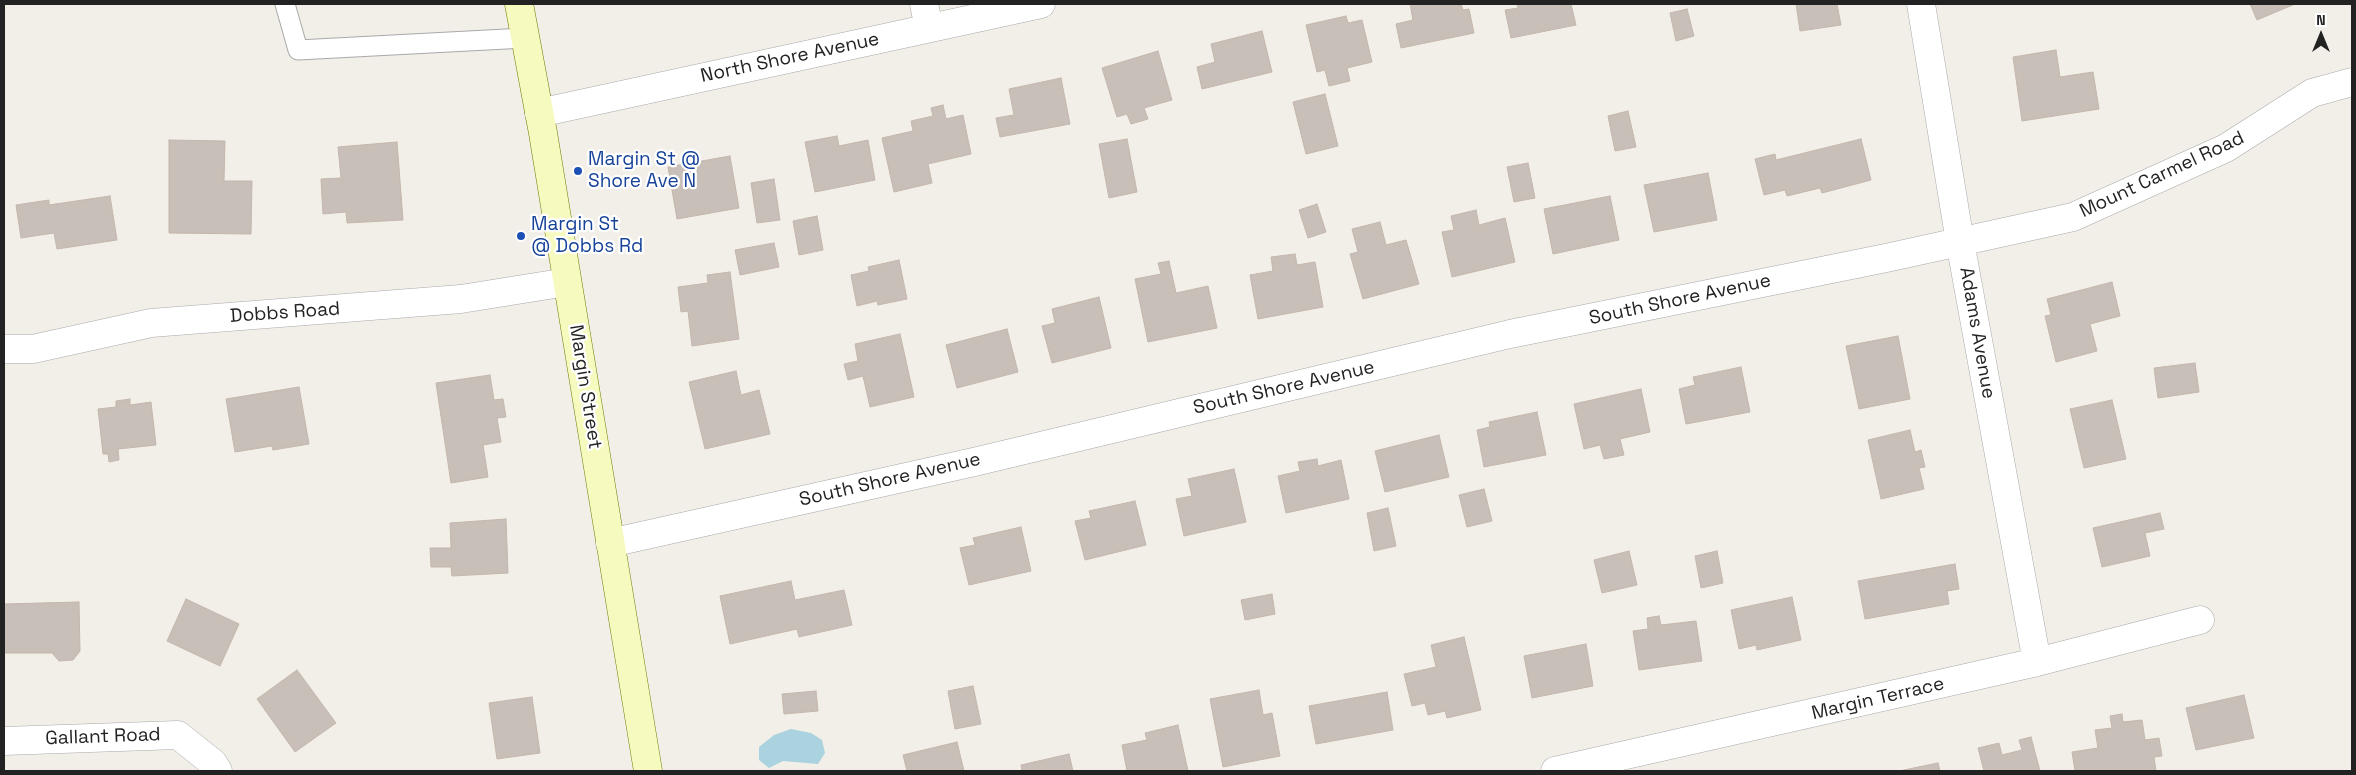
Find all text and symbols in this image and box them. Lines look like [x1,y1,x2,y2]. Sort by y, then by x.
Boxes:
north arrow [2296,10,2346,60]
text: N [2316,11,2326,29]
street label: North Shore Avenue [699,28,881,88]
street label: Mount Carmel Road [2076,127,2248,223]
place label: Margin St @ Shore Ave N [588,149,700,193]
marker: Margin St @ Shore Ave N [572,165,584,177]
place label: Margin St @ Dobbs Rd [531,214,643,258]
marker: Margin St @ Dobbs Rd [515,230,527,242]
street label: Adams Avenue [1954,265,2000,401]
street label: South Shore Avenue [1587,270,1773,330]
street label: Dobbs Road [229,298,341,328]
street label: Margin Street [564,323,606,451]
street label: South Shore Avenue [1191,356,1377,420]
street label: South Shore Avenue [797,448,983,512]
street label: Margin Terrace [1809,673,1947,725]
street label: Gallant Road [45,724,161,750]

